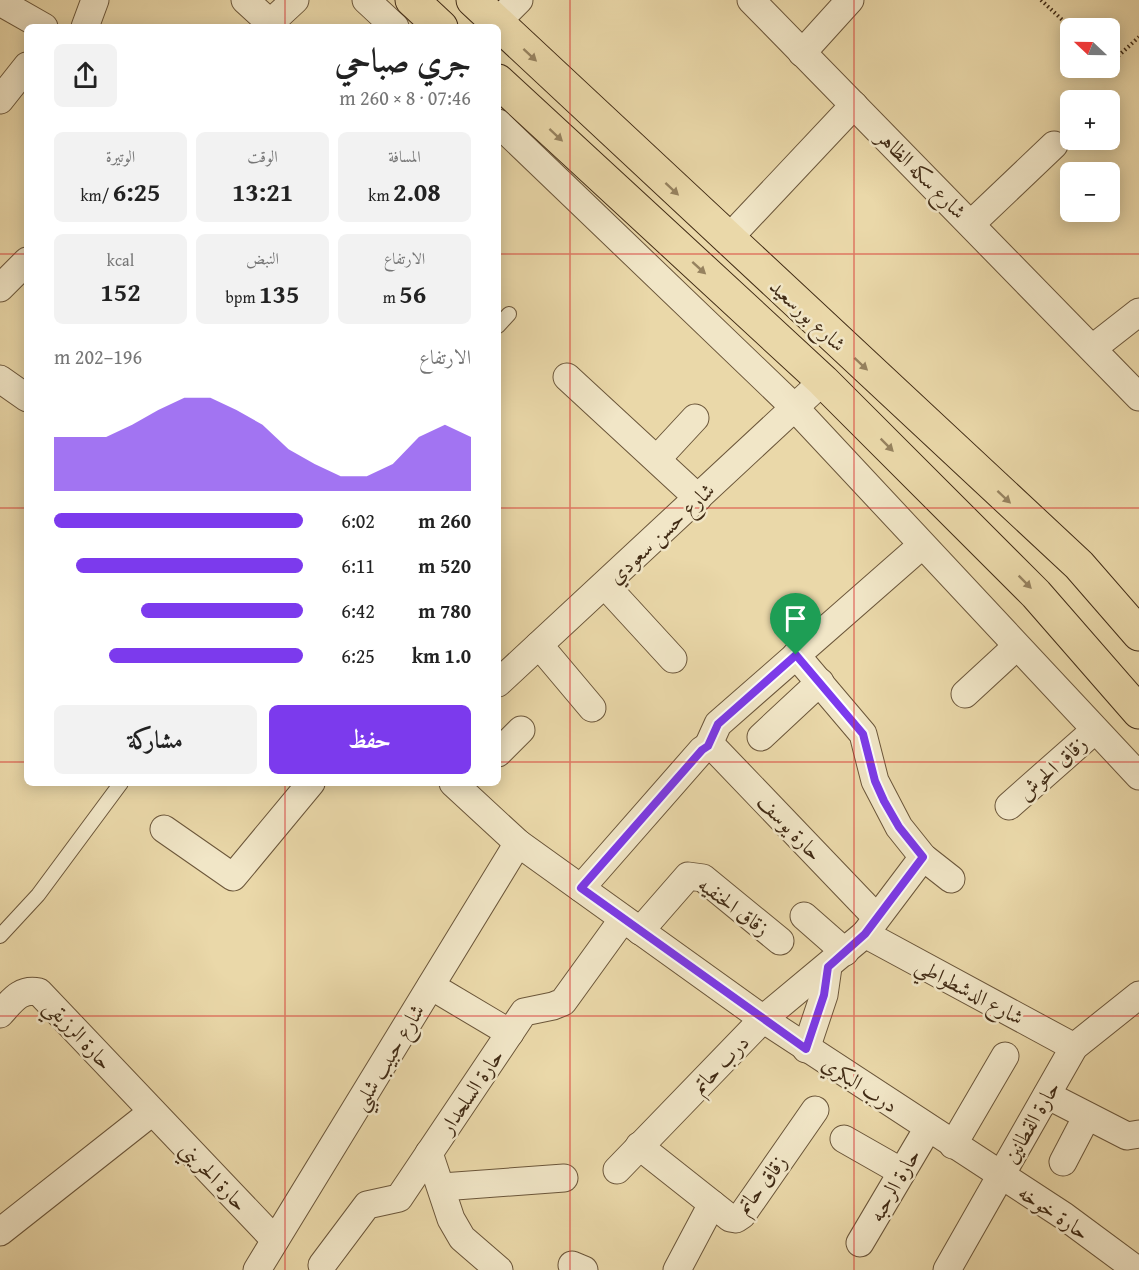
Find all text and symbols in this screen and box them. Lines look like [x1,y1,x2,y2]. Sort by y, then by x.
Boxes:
north arrow [1060,18,1120,78]
map controls [1060,18,1120,222]
text: جري صباحي [335,36,471,84]
button: share [54,44,117,107]
one-way arrow [523,48,538,62]
text: 07:46 · 8 × 260 m [339,83,471,112]
button: + [1060,90,1120,150]
street label: شارع سكه الظاهر [867,121,974,228]
one-way arrow [548,128,563,141]
text: الوتيرة [106,144,135,168]
text: الوقت [247,144,278,168]
text: المسافة [388,144,421,168]
button: − [1060,162,1120,222]
text: 6:25 [113,172,161,211]
text: 13:21 [232,172,293,211]
text: 2.08 [393,172,441,211]
one-way arrow [665,181,679,195]
text: /km [80,183,113,207]
text: km [368,183,393,207]
text: النبض [246,246,279,270]
text: الارتفاع [384,246,425,270]
text: kcal [107,248,134,272]
one-way arrow [691,261,706,275]
street label: شارع بورسعيد [761,271,853,361]
text: 152 [100,272,141,311]
text: 135 [259,274,299,313]
text: 56 [399,274,426,313]
text: bpm [226,285,259,309]
text: m [383,285,399,309]
text: 196–202 m [54,342,142,371]
text: الارتفاع [419,342,471,371]
one-way arrow [854,357,869,371]
one-way arrow [879,437,893,451]
street label: شارع حسن سعودي [600,475,724,593]
one-way arrow [997,489,1011,503]
text: 6:02 [341,506,375,535]
text: 260 m [418,506,471,535]
text: 6:11 [341,551,375,580]
text: 520 m [418,551,471,580]
one-way arrow [1017,575,1031,589]
pin [770,593,821,655]
text: 6:42 [341,596,375,625]
text: 780 m [418,596,471,625]
icon: arrive [779,602,812,635]
text: 6:25 [341,641,375,670]
text: 1.0 km [412,641,471,670]
button: مشاركة [54,705,257,774]
button: حفظ [269,705,471,774]
street label: زقاق الحوش [1010,728,1094,808]
street label: حارة يوسف [750,787,830,867]
street label: زقاق الحنفيه [692,869,776,943]
street label: شارع الدشطواطي [908,950,1030,1037]
street label: حارة الرزيقي [34,991,120,1080]
street label: شارع حبيب شلبي [344,998,436,1119]
street label: درب حاتم [684,1027,758,1103]
street label: حارة السلحدار [430,1042,511,1141]
street label: درب البكري [815,1048,904,1121]
street label: حارة القطانين [995,1075,1067,1169]
street label: حارة الحريني [170,1134,255,1221]
street label: حارة الرحبه [860,1142,928,1228]
street label: زقاق حاتم [728,1147,797,1222]
street label: حارة خوخه [1012,1177,1096,1247]

